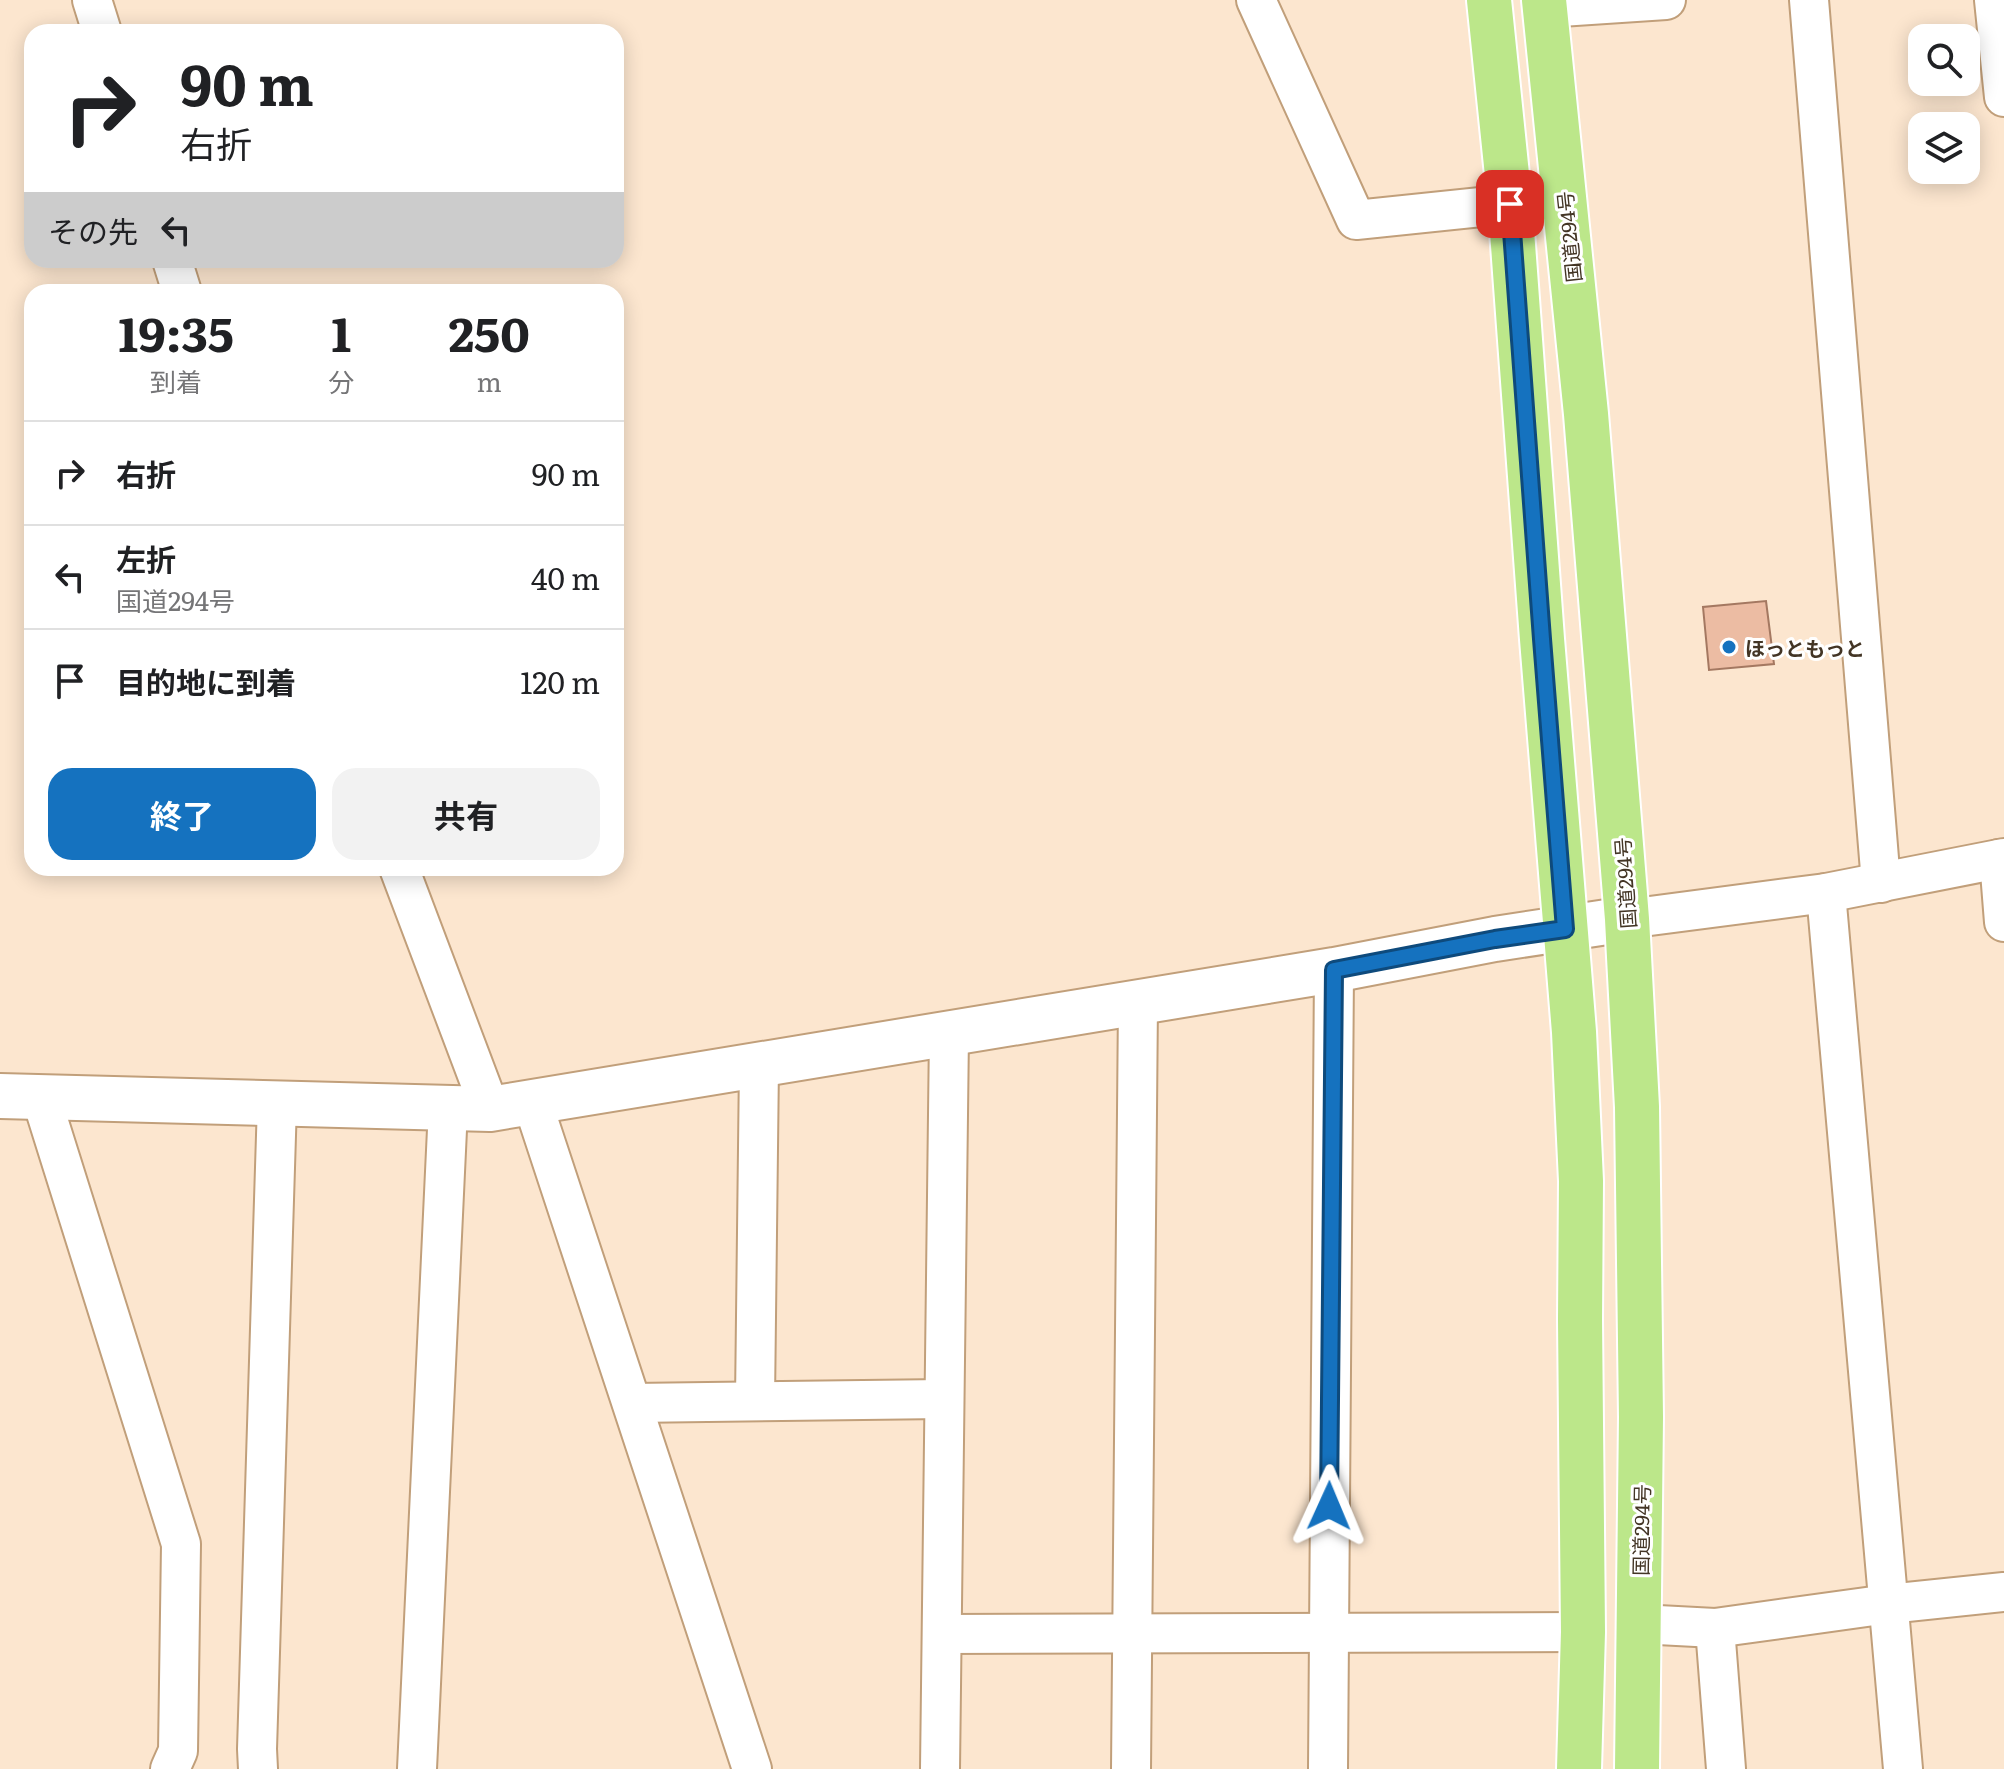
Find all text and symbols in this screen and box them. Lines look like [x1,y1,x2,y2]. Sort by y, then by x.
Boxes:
map controls [1908,24,1980,184]
button: search [1908,24,1980,96]
text: 90 m [180,40,314,123]
icon: right [48,56,152,160]
button: layers [1908,112,1980,184]
text: 右折 [180,116,252,169]
pin [1476,170,1544,238]
icon: arrive [1488,182,1532,226]
street label: 国道294号 [1548,190,1588,284]
text: その先 [48,208,138,252]
icon: left [154,208,198,252]
text: 19:35 [118,296,234,367]
text: 1 [331,296,351,367]
text: 250 [448,296,530,367]
text: 到着 [150,361,202,400]
text: 分 [328,361,354,400]
text: m [476,361,502,400]
icon: right [48,451,92,495]
text: 右折 [116,451,176,495]
text: 90 m [532,451,600,495]
text: 左折 [116,536,176,580]
icon: left [48,555,92,599]
text: 40 m [531,555,600,599]
text: 国道294号 [116,580,235,619]
place label: ほっともっと [1745,632,1865,662]
marker: ほっともっと [1720,638,1738,656]
icon: arrive [48,659,92,703]
text: 目的地に到着 [116,659,296,703]
text: 120 m [520,659,600,703]
button: 終了 [48,768,316,860]
button: 共有 [332,768,600,860]
street label: 国道294号 [1606,836,1642,930]
position arrow [1287,1464,1371,1548]
street label: 国道294号 [1624,1484,1656,1576]

